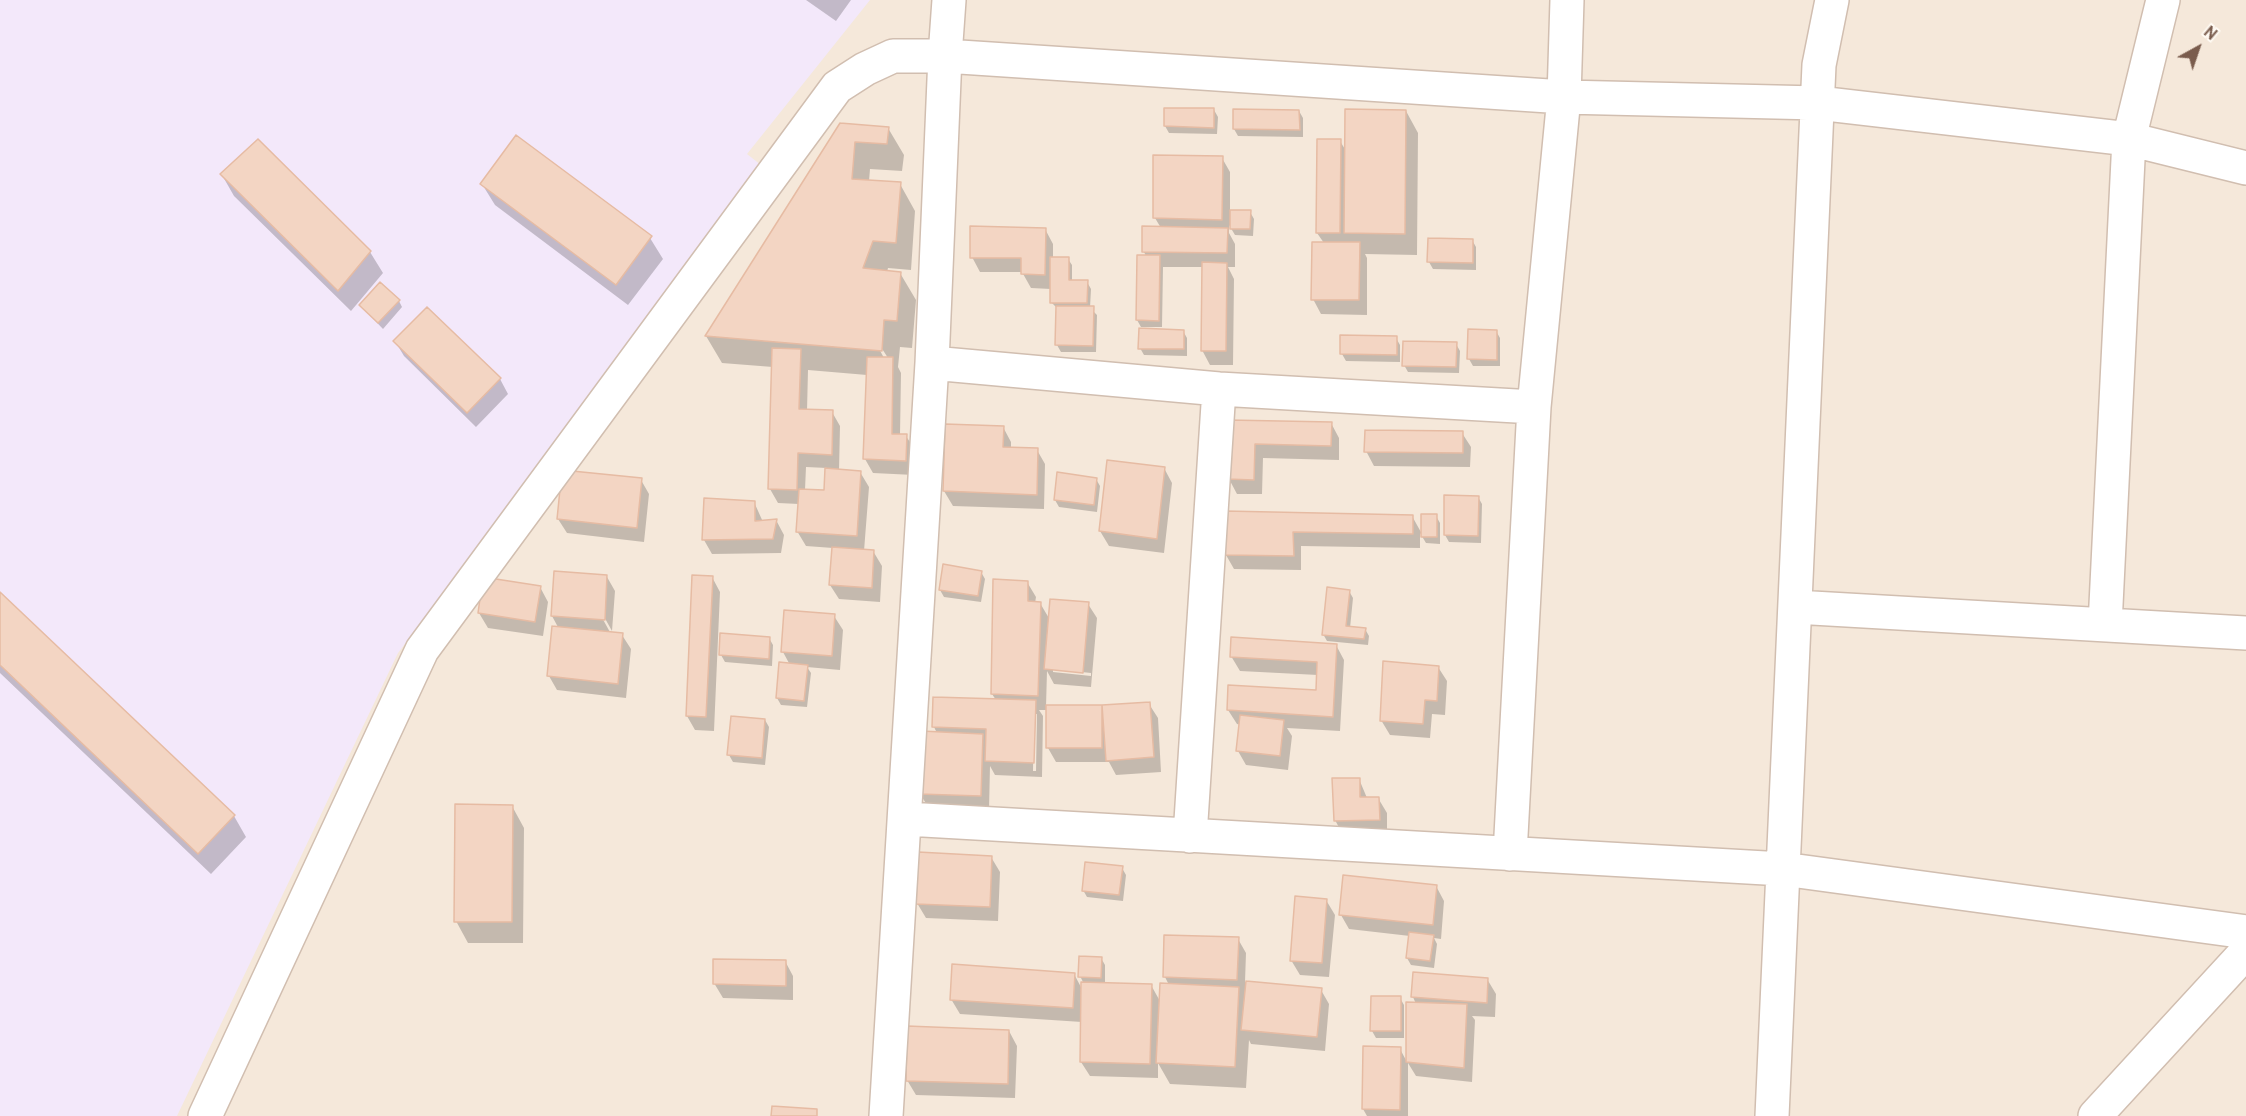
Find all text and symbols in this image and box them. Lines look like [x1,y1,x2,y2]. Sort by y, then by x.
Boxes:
north arrow [2168,18,2228,78]
text: N [2199,23,2220,46]

